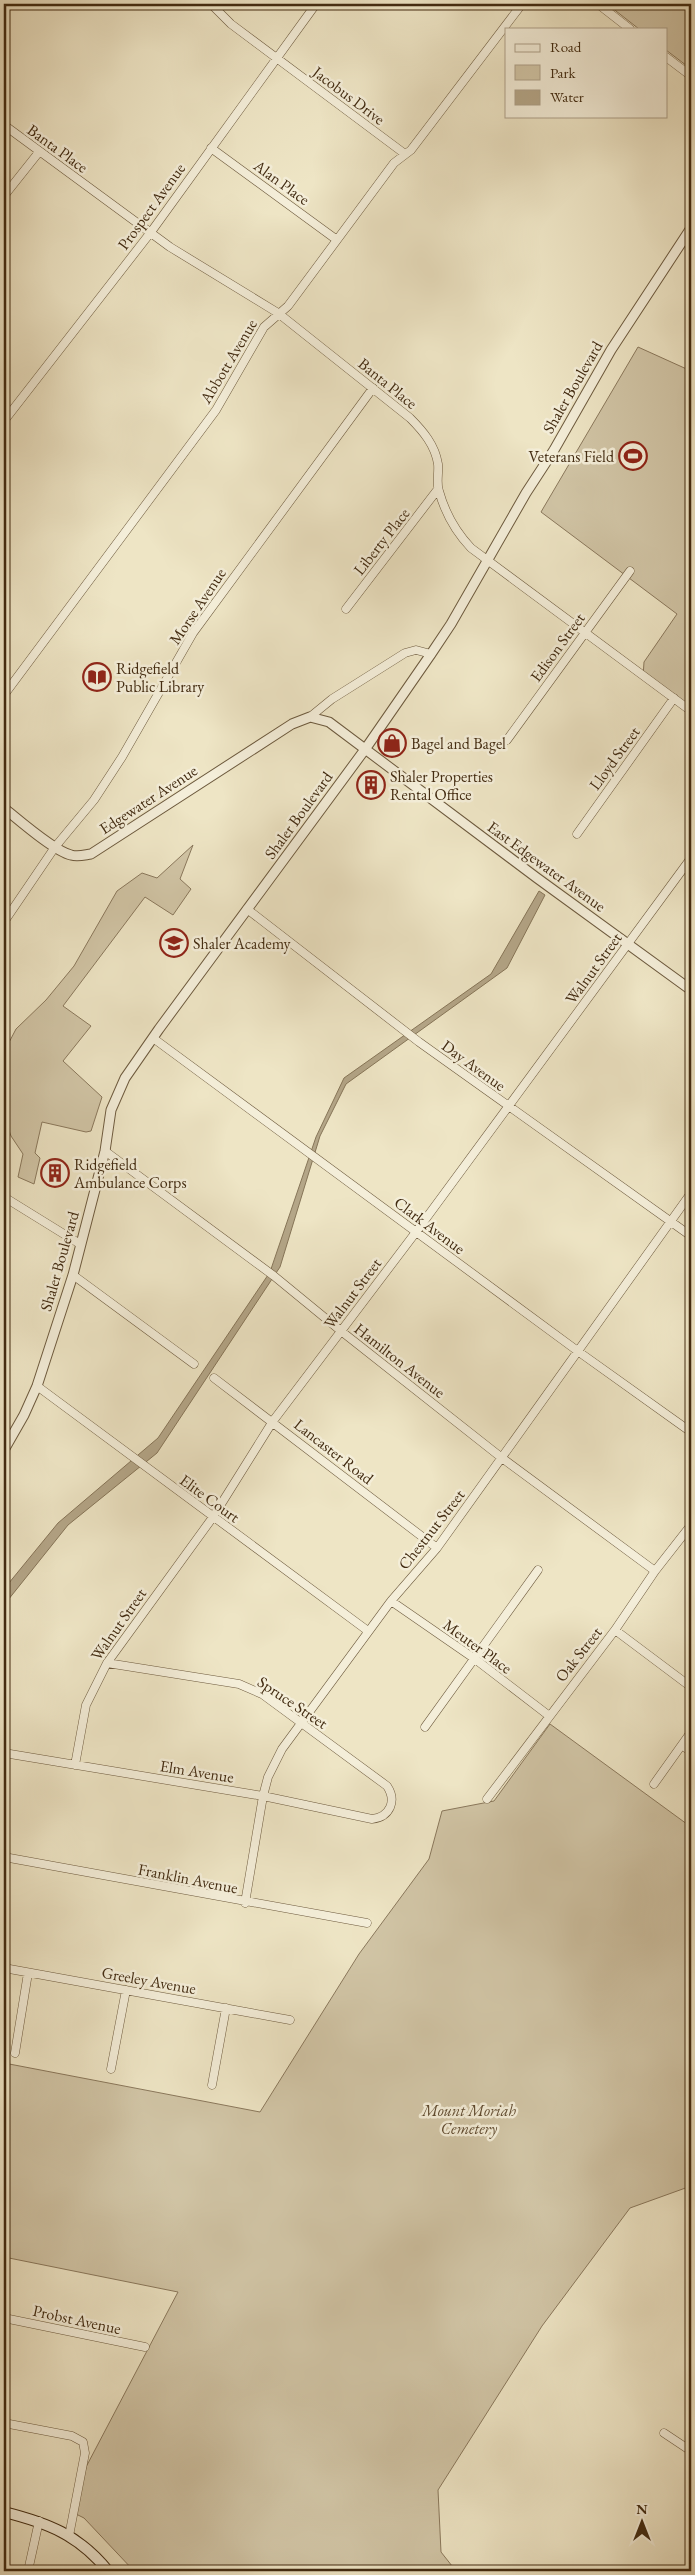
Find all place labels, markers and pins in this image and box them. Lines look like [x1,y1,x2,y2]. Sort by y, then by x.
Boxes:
sports icon: Veterans Field [618,441,648,471]
place label: Veterans Field [529,446,615,467]
place label: Ridgefield Public Library [116,658,205,697]
library icon: Ridgefield Public Library [82,662,112,692]
shop icon: Bagel and Bagel [377,728,407,758]
place label: Bagel and Bagel [411,733,506,754]
place label: Shaler Properties Rental Office [390,766,493,805]
building icon: Shaler Properties Rental Office [356,770,386,800]
school or university icon: Shaler Academy [159,928,189,958]
place label: Shaler Academy [193,933,292,954]
place label: Ridgefield Ambulance Corps [73,1154,187,1193]
building icon: Ridgefield Ambulance Corps [40,1158,70,1188]

